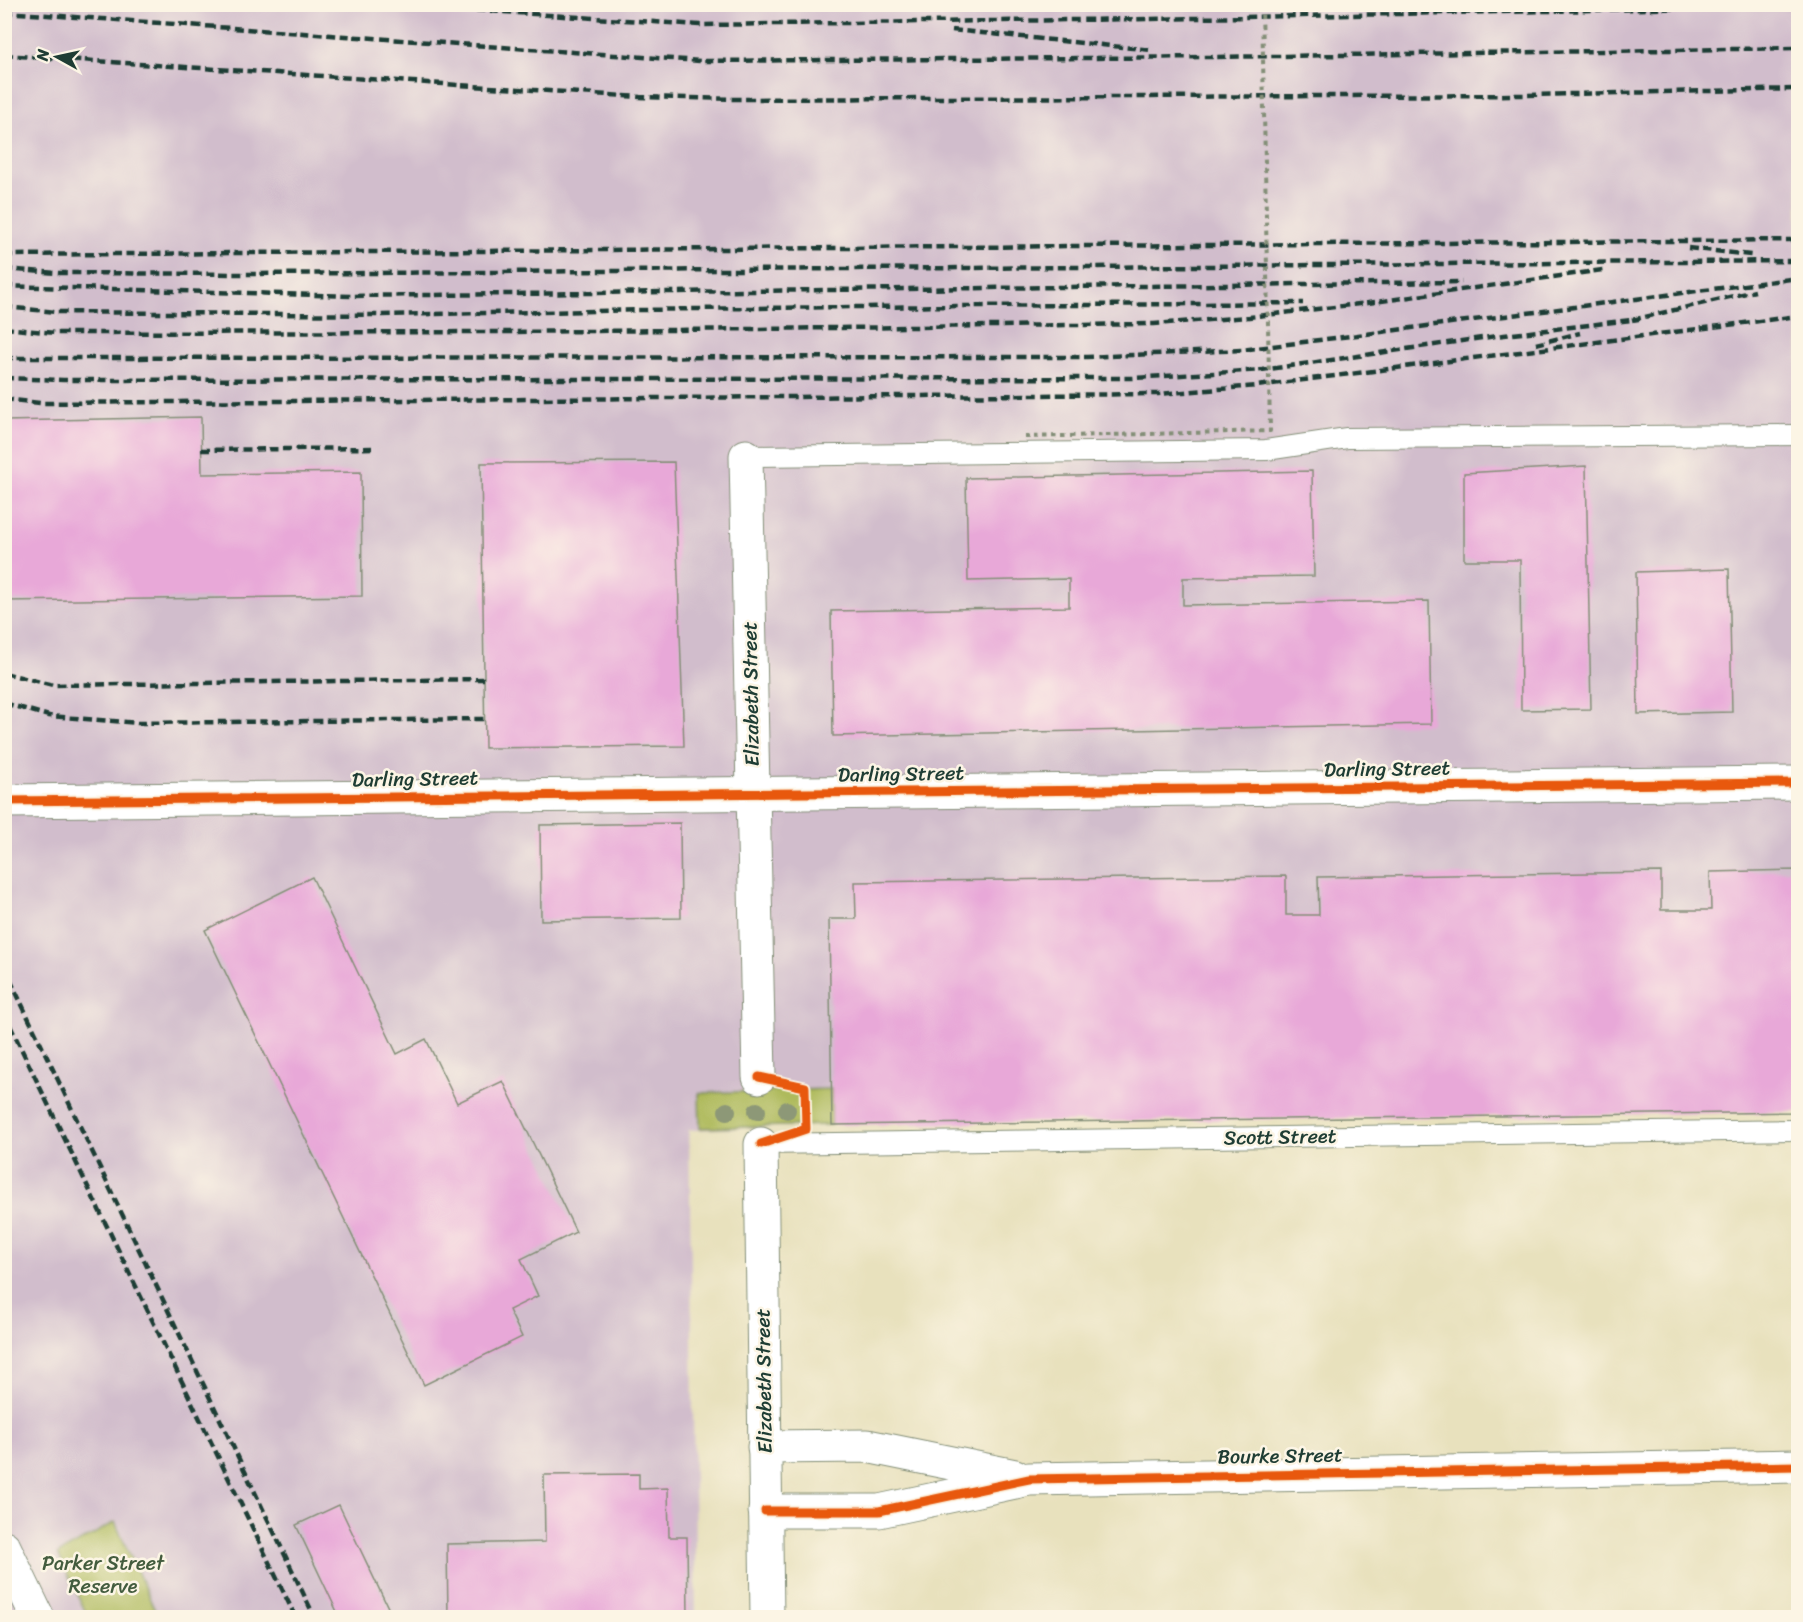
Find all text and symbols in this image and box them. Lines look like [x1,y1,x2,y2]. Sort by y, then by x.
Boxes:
north arrow [27,27,87,87]
text: N [27,47,58,63]
street label: Elizabeth Street [732,621,770,767]
street label: Darling Street [1324,750,1451,788]
street label: Darling Street [838,755,965,793]
street label: Darling Street [352,760,479,798]
street label: Scott Street [1223,1119,1337,1155]
street label: Elizabeth Street [745,1308,783,1454]
street label: Bourke Street [1217,1437,1343,1475]
park label: Parker Street Reserve [42,1546,165,1604]

